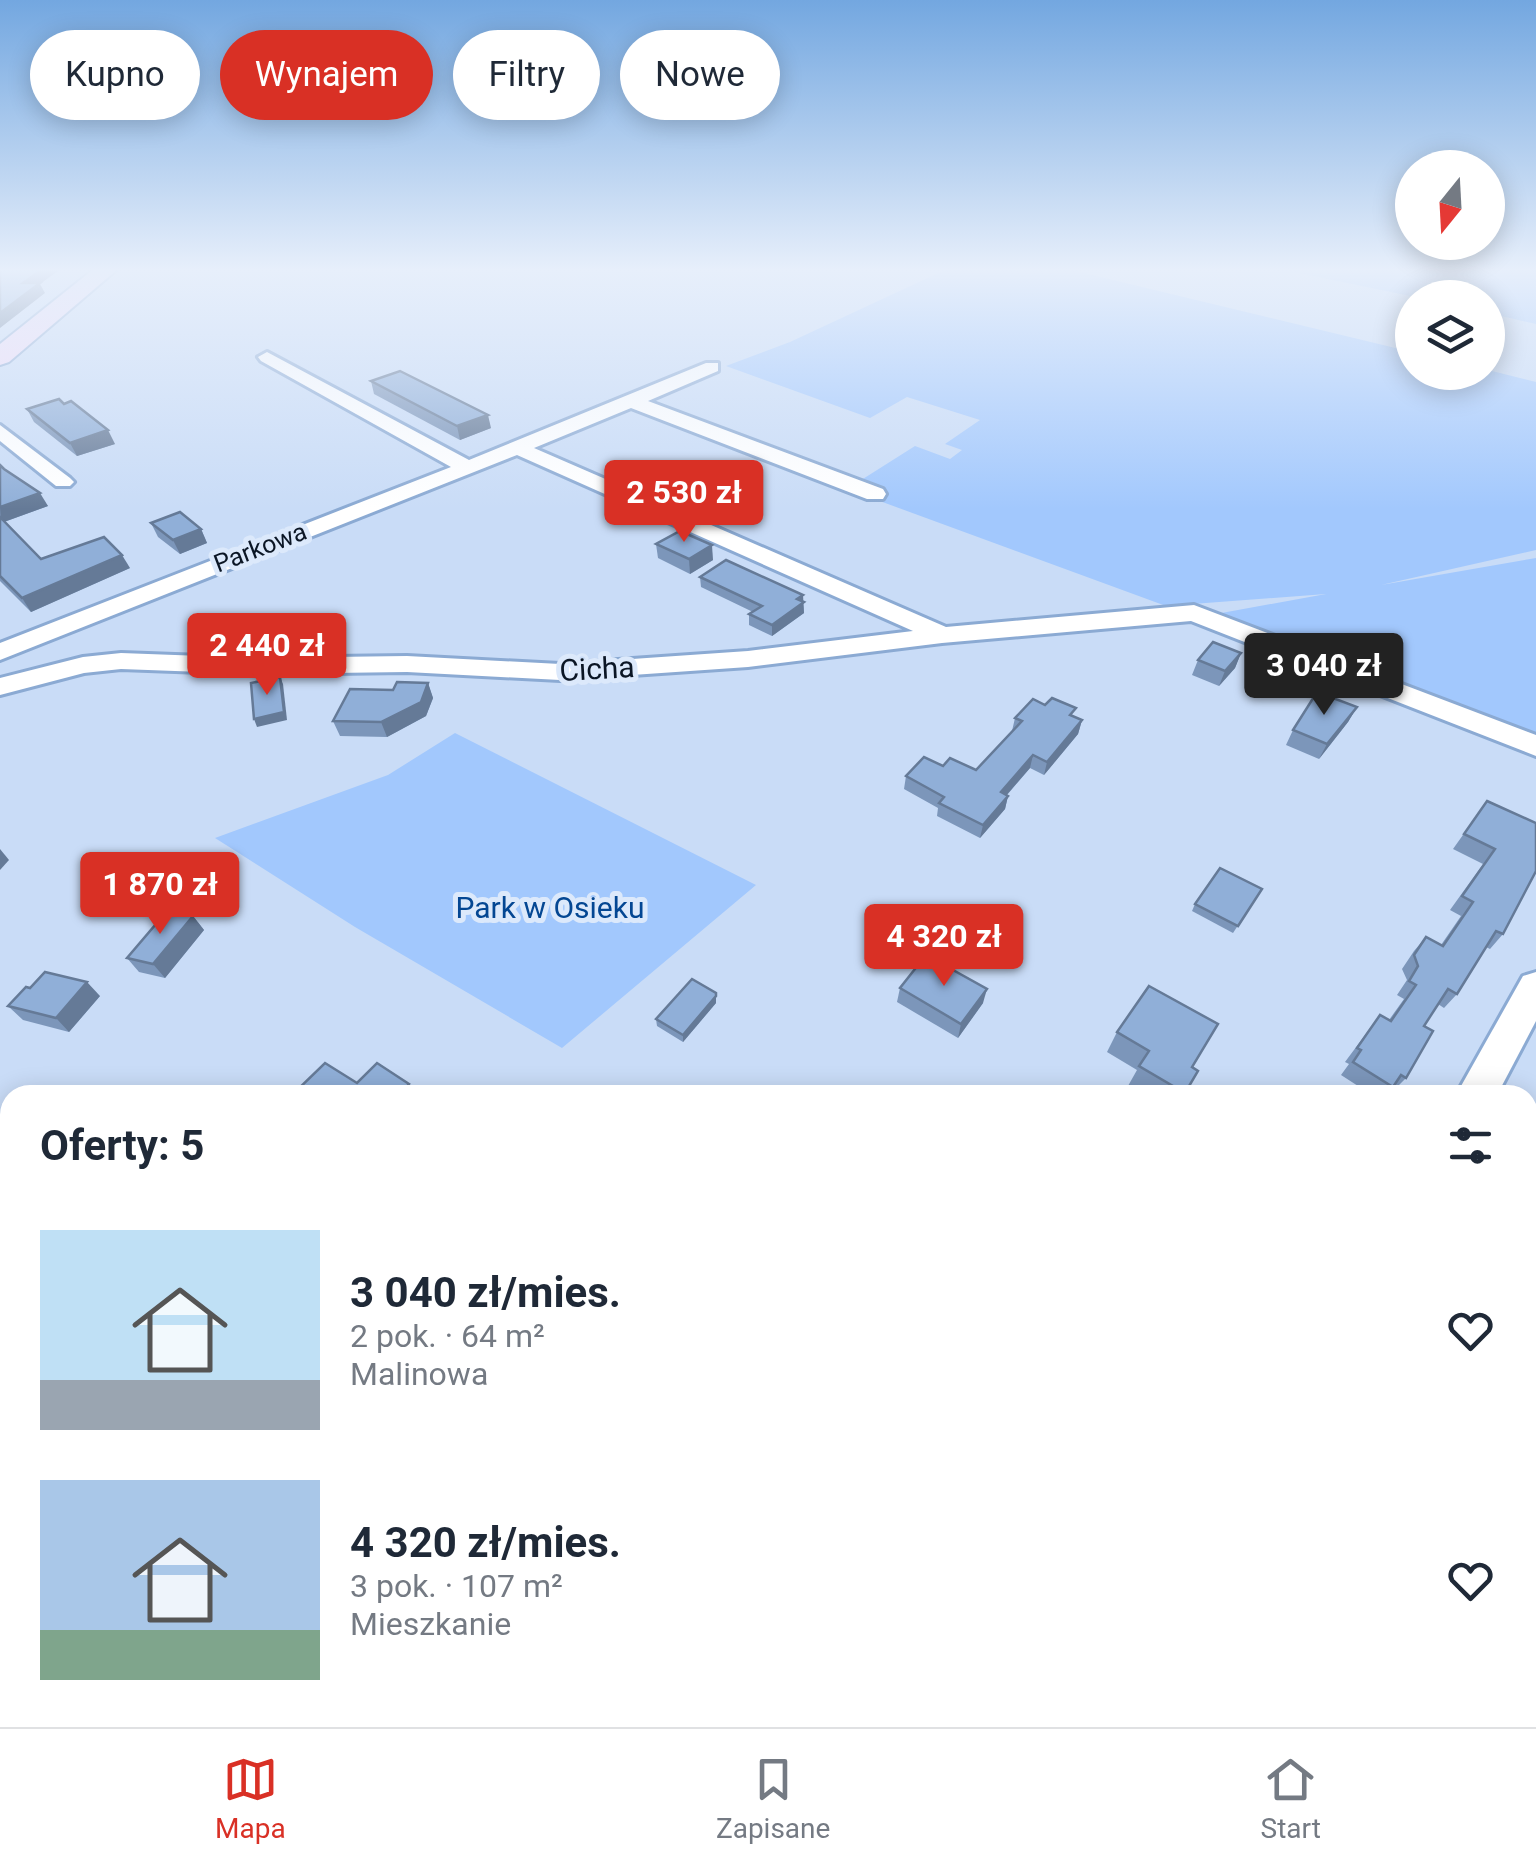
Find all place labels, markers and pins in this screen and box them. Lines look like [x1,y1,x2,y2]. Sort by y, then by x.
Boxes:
pin: 2 530 zł [581,460,787,545]
pin: 2 440 zł [164,613,370,698]
pin: 3 040 zł [1221,633,1427,718]
pin: 1 870 zł [57,852,263,937]
pin: 4 320 zł [841,904,1047,989]

